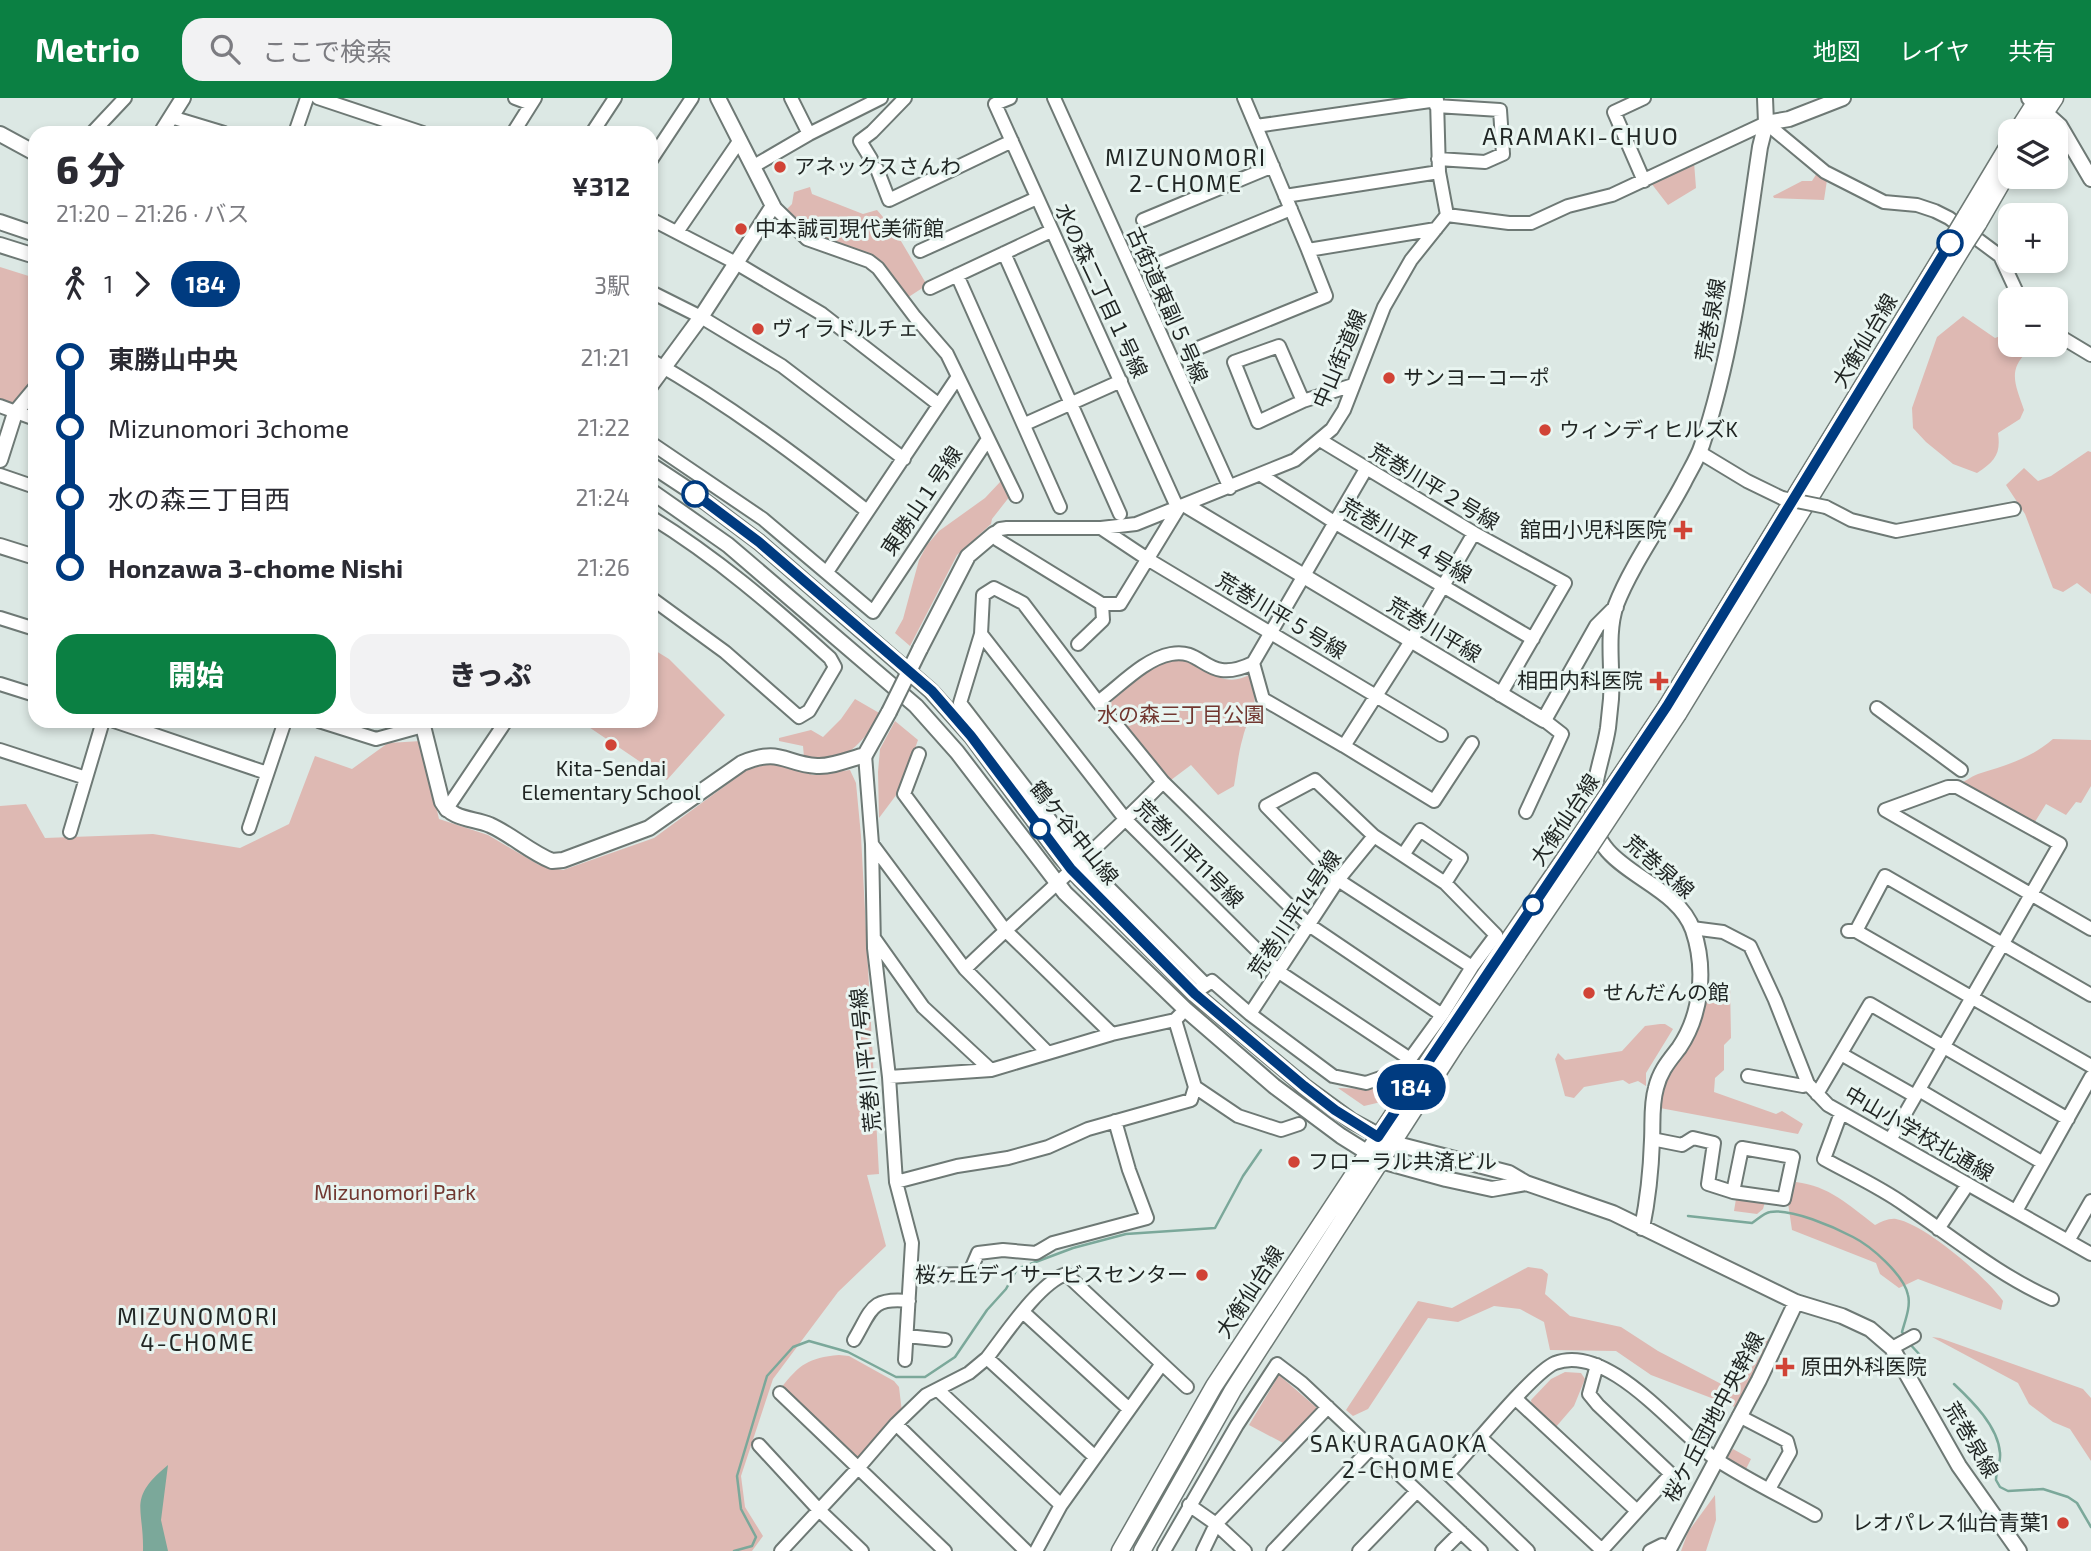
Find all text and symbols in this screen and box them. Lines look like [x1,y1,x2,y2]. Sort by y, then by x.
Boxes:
search box [182,18,672,81]
text: Metrio [35,29,140,69]
icon: search [206,30,244,68]
text: ここで検索 [262,35,392,66]
text: 地図 [1813,36,1861,65]
text: レイヤ [1899,36,1970,65]
text: 共有 [2008,36,2056,65]
map controls [1998,119,2068,357]
button: layers [1998,119,2068,189]
district label: ARAMAKI-CHUO [1482,121,1680,150]
district label: MIZUNOMORI 2-CHOME [1105,143,1267,197]
text: 6 分 [56,146,125,192]
place label: アネックスさんわ [794,153,961,178]
marker: アネックスさんわ [772,159,788,175]
text: ¥312 [572,170,630,201]
text: 21:20 – 21:26 · バス [56,199,249,227]
street label: 水の森二丁目１号線 [1051,199,1154,381]
button: + [1998,203,2068,273]
place label: 中本誠司現代美術館 [755,215,944,240]
marker: 中本誠司現代美術館 [733,221,749,237]
street label: 古街道東副５号線 [1123,223,1214,386]
unlabelled marker [1937,230,1963,256]
icon: walk [56,265,94,303]
icon: forward [123,265,161,303]
text: 184 [185,269,226,298]
text: 1 [104,270,113,298]
text: 3駅 [594,271,630,299]
street label: 荒巻泉線 [1690,276,1729,363]
button: − [1998,287,2068,357]
street label: 大衡仙台線 [1826,289,1901,392]
street label: 中山街道線 [1307,305,1371,412]
place label: ヴィラドルチェ [772,315,919,340]
marker: ヴィラドルチェ [750,321,766,337]
text: 東勝山中央 [108,343,238,374]
text: 21:21 [580,343,630,371]
place label: サンヨーコーポ [1403,364,1550,389]
marker: サンヨーコーポ [1381,370,1397,386]
text: Mizunomori 3chome [108,412,349,443]
text: 21:22 [577,413,630,441]
place label: ウィンディヒルズK [1559,416,1739,441]
marker: ウィンディヒルズK [1537,422,1553,438]
street label: 荒巻川平２号線 [1365,437,1504,534]
street label: 東勝山１号線 [875,441,966,559]
unlabelled marker [682,481,708,507]
text: 水の森三丁目西 [108,483,290,514]
text: 21:24 [575,483,630,511]
street label: 荒巻川平４号線 [1337,492,1477,587]
place label: 舘田小児科医院 [1520,516,1667,541]
marker: 舘田小児科医院 [1673,520,1693,540]
text: Honzawa 3-chome Nishi [108,552,403,583]
text: 21:26 [576,553,630,581]
street label: 荒巻川平５号線 [1212,566,1351,663]
street label: 荒巻川平線 [1383,591,1486,666]
button: 開始 [56,634,336,714]
button: きっぷ [350,634,630,714]
place label: 相田内科医院 [1517,667,1643,692]
marker: 相田内科医院 [1649,671,1669,691]
park label: 水の森三丁目公園 [1097,701,1265,726]
marker: Kita-Sendai Elementary School [603,737,619,753]
place label: Kita-Sendai Elementary School [522,755,701,804]
street label: 大衡仙台線 [1524,769,1603,870]
street label: 鶴ケ谷中山線 [1026,775,1125,889]
street label: 荒巻川平11号線 [1131,794,1249,912]
unlabelled marker [1030,819,1050,839]
street label: 荒巻泉線 [1620,829,1700,903]
street label: 荒巻川平14号線 [1242,845,1345,981]
unlabelled marker [1523,895,1543,915]
place label: せんだんの館 [1603,979,1729,1004]
marker: せんだんの館 [1581,985,1597,1001]
street label: 荒巻川平17号線 [844,987,885,1134]
line badge: 184 [1371,1064,1451,1110]
text: 184 [1391,1072,1431,1101]
street label: 中山小学校北通線 [1841,1080,1999,1186]
place label: フローラル共済ビル [1308,1148,1497,1173]
marker: フローラル共済ビル [1286,1154,1302,1170]
park label: Mizunomori Park [314,1179,476,1204]
street label: 大衡仙台線 [1210,1240,1288,1342]
place label: 桜ヶ丘デイサービスセンター [915,1261,1188,1286]
marker: 桜ヶ丘デイサービスセンター [1194,1267,1210,1283]
district label: MIZUNOMORI 4-CHOME [117,1302,279,1356]
street label: 桜ケ丘団地中央幹線 [1657,1327,1768,1506]
place label: 原田外科医院 [1801,1353,1927,1378]
marker: 原田外科医院 [1775,1357,1795,1377]
street label: 荒巻泉線 [1940,1397,2005,1482]
district label: SAKURAGAOKA 2-CHOME [1310,1429,1488,1483]
place label: レオパレス仙台青葉1 [1852,1509,2049,1534]
marker: レオパレス仙台青葉1 [2055,1515,2071,1531]

